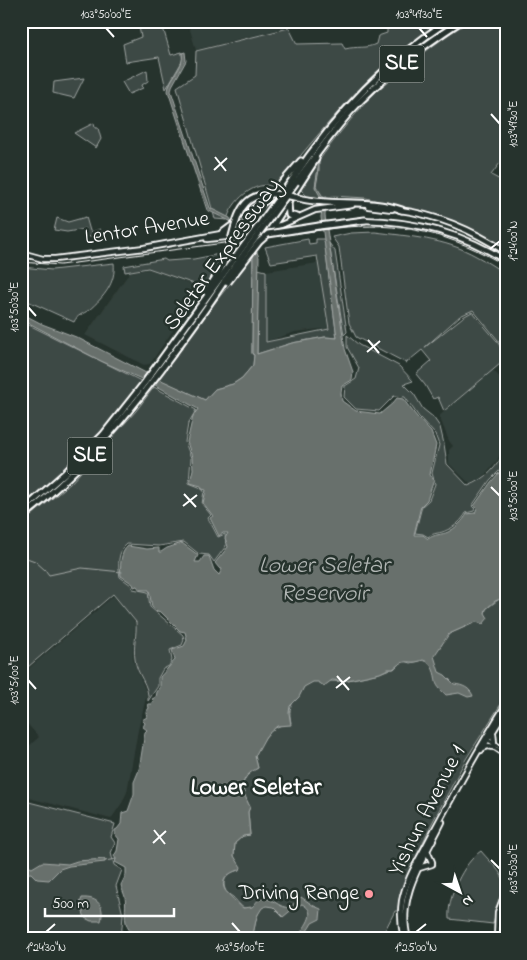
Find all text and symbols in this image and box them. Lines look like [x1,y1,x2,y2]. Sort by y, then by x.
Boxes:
text: 103°50'00"E [81,6,131,24]
text: 103°49'30"E [395,6,443,24]
road number: SLE [380,46,424,82]
text: 103°49'30"E [505,100,523,148]
street label: Seletar Expressway [157,172,290,339]
street label: Lentor Avenue [82,203,212,255]
text: 1°24'00"N [505,221,523,261]
text: 103°50'30"E [6,282,24,332]
road number: SLE [68,438,112,474]
text: 103°50'00"E [505,471,523,521]
water label: Lower Seletar Reservoir [259,549,392,612]
text: 103°51'00"E [6,655,24,705]
street label: Yishun Avenue 1 [381,740,475,882]
district label: Lower Seletar [191,771,322,806]
text: 103°50'30"E [505,844,523,894]
north arrow [434,868,484,918]
place label: Driving Range [238,878,359,911]
scale bar [45,885,174,917]
marker: Driving Range [363,888,375,900]
text: N [457,890,478,912]
text: 500 m [52,893,89,915]
text: 1°24'30"N [26,939,66,957]
text: 103°51'00"E [215,939,265,957]
text: 1°25'00"N [395,939,437,957]

